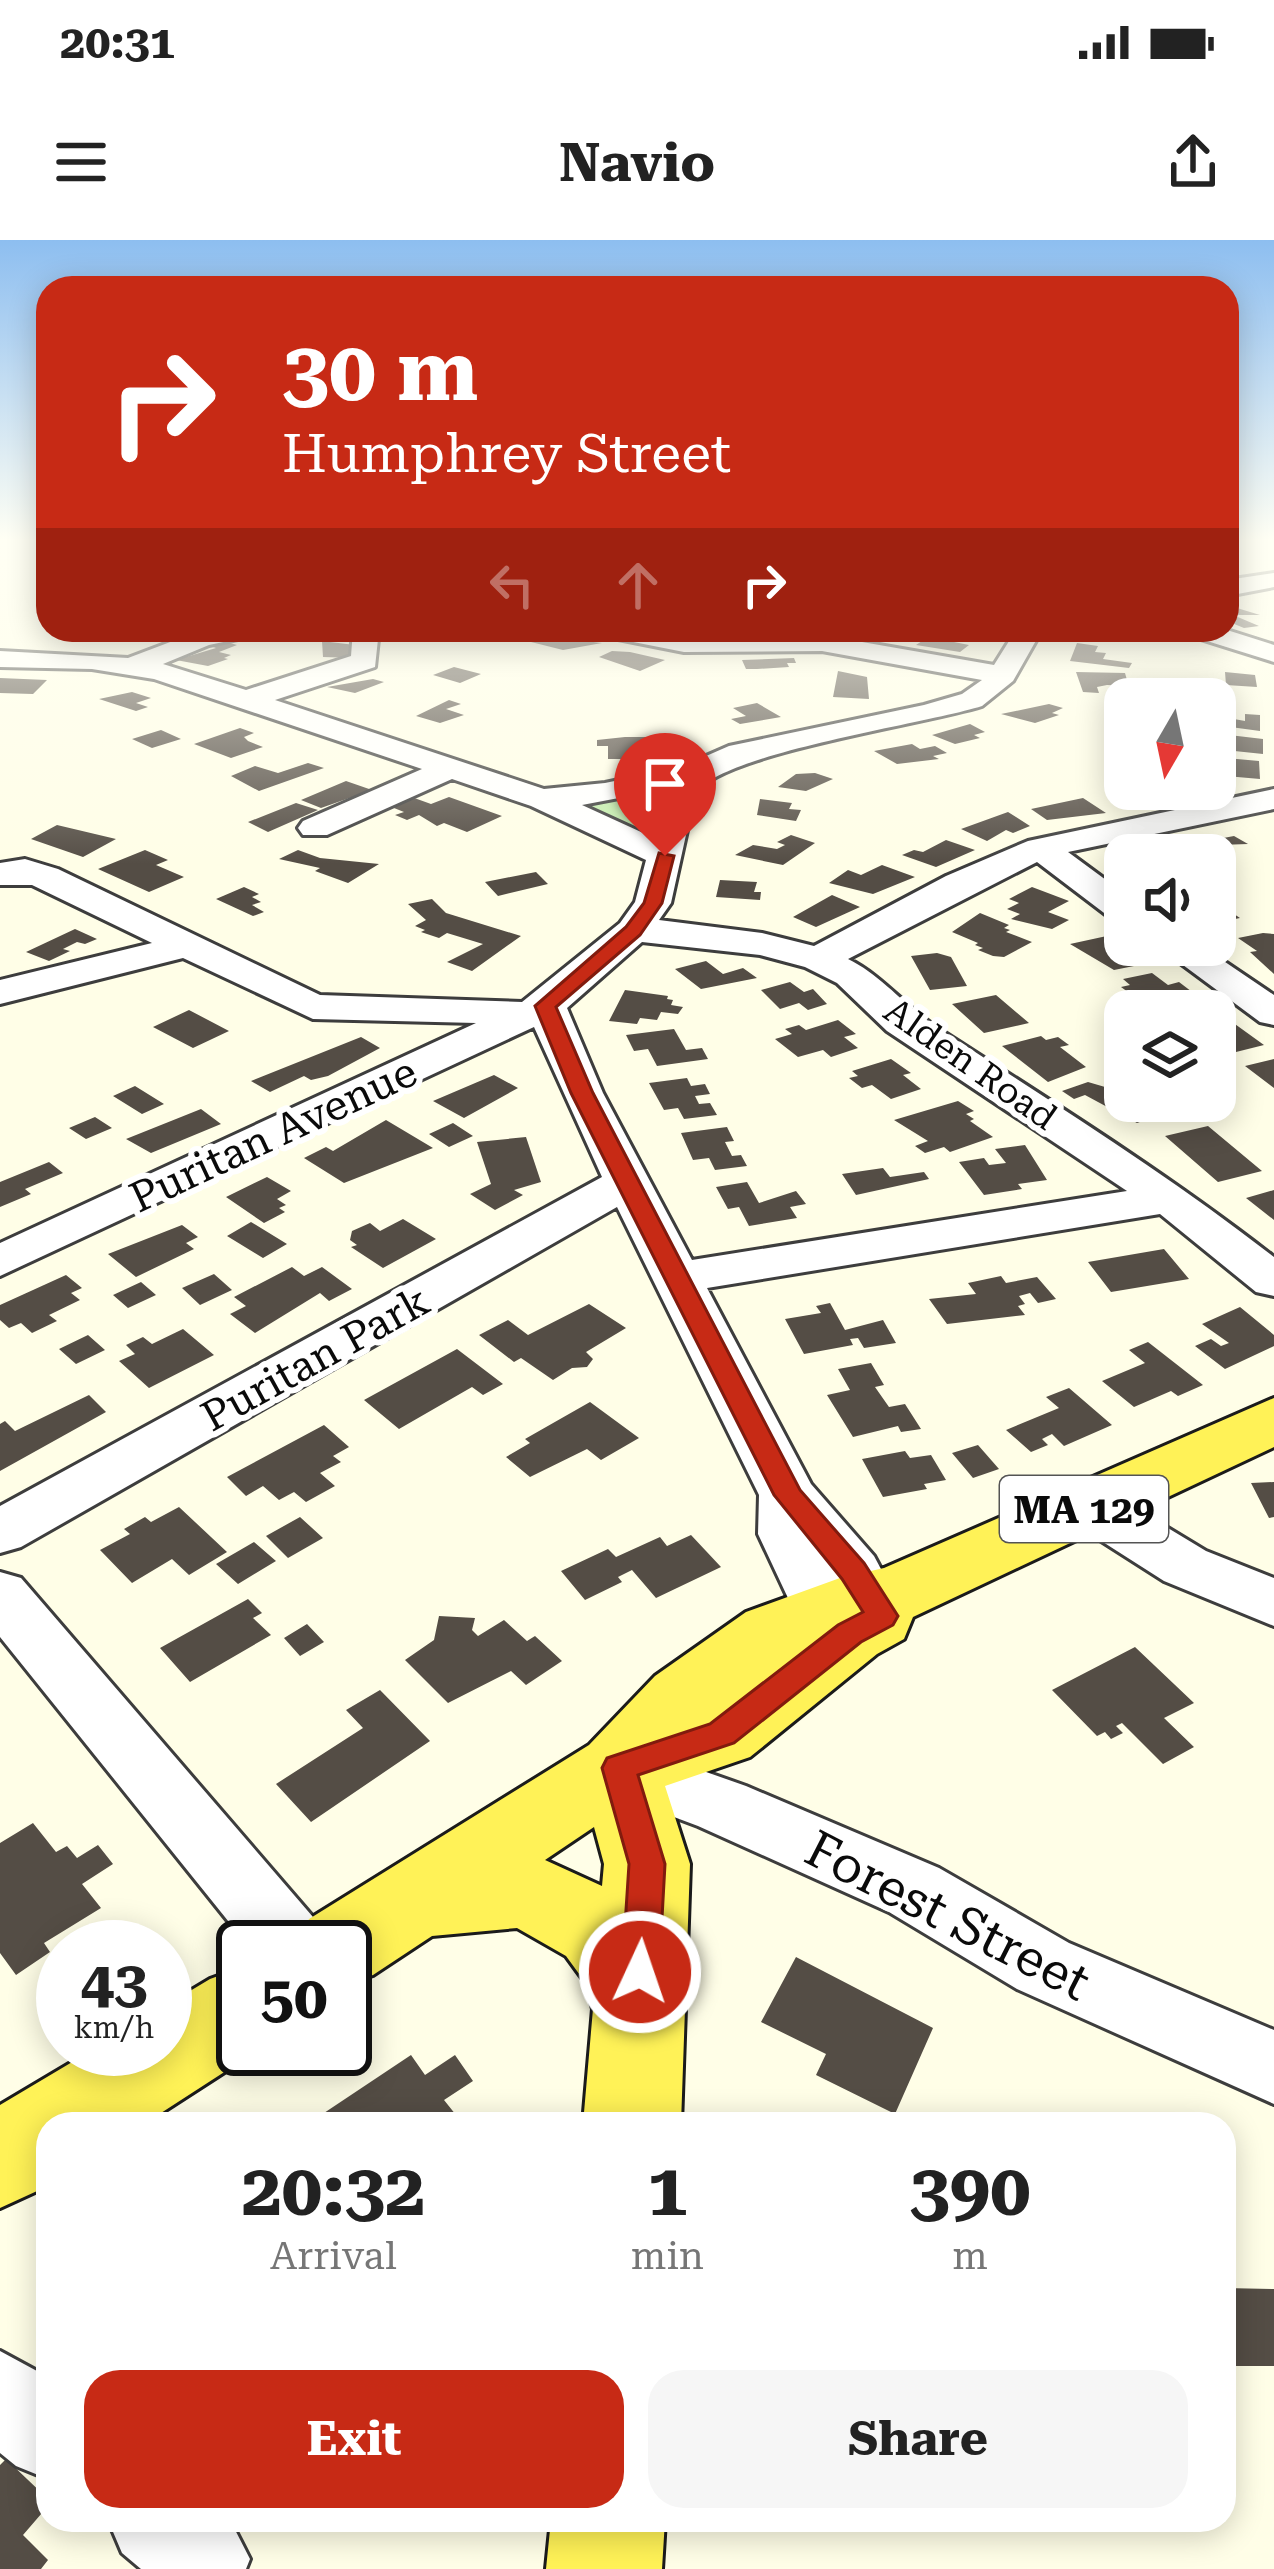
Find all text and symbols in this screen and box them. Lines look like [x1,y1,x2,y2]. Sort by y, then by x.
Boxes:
text: 20:31 [60,16,175,69]
icon: menu [48,129,114,195]
icon: share [1160,129,1226,195]
text: Navio [559,131,715,194]
text: 30 m [282,322,478,420]
icon: right [84,324,240,480]
text: Humphrey Street [282,422,731,485]
icon: left [479,552,545,618]
icon: ahead [605,552,671,618]
icon: right [731,552,797,618]
north arrow [1104,678,1236,810]
map controls [1104,678,1236,1122]
pin [614,733,716,856]
icon: arrive [632,751,698,817]
button: sound [1104,834,1236,966]
street label: Alden Road [876,989,1065,1139]
button: layers [1104,990,1236,1122]
street label: Puritan Avenue [122,1047,424,1222]
street label: Puritan Park [193,1276,438,1441]
road number: MA 129 [1000,1476,1168,1542]
street label: Forest Street [796,1819,1099,2012]
position arrow [577,1909,703,2035]
speed limit sign: 50 [216,1920,372,2076]
text: 43 [80,1947,148,2018]
text: km/h [74,2010,154,2045]
text: 20:32 [242,2148,425,2233]
text: 1 [647,2148,688,2233]
text: 390 [910,2148,1030,2233]
text: Arrival [270,2233,397,2279]
text: min [631,2233,704,2279]
text: m [952,2233,988,2279]
button: Exit [84,2370,624,2508]
button: Share [648,2370,1188,2508]

